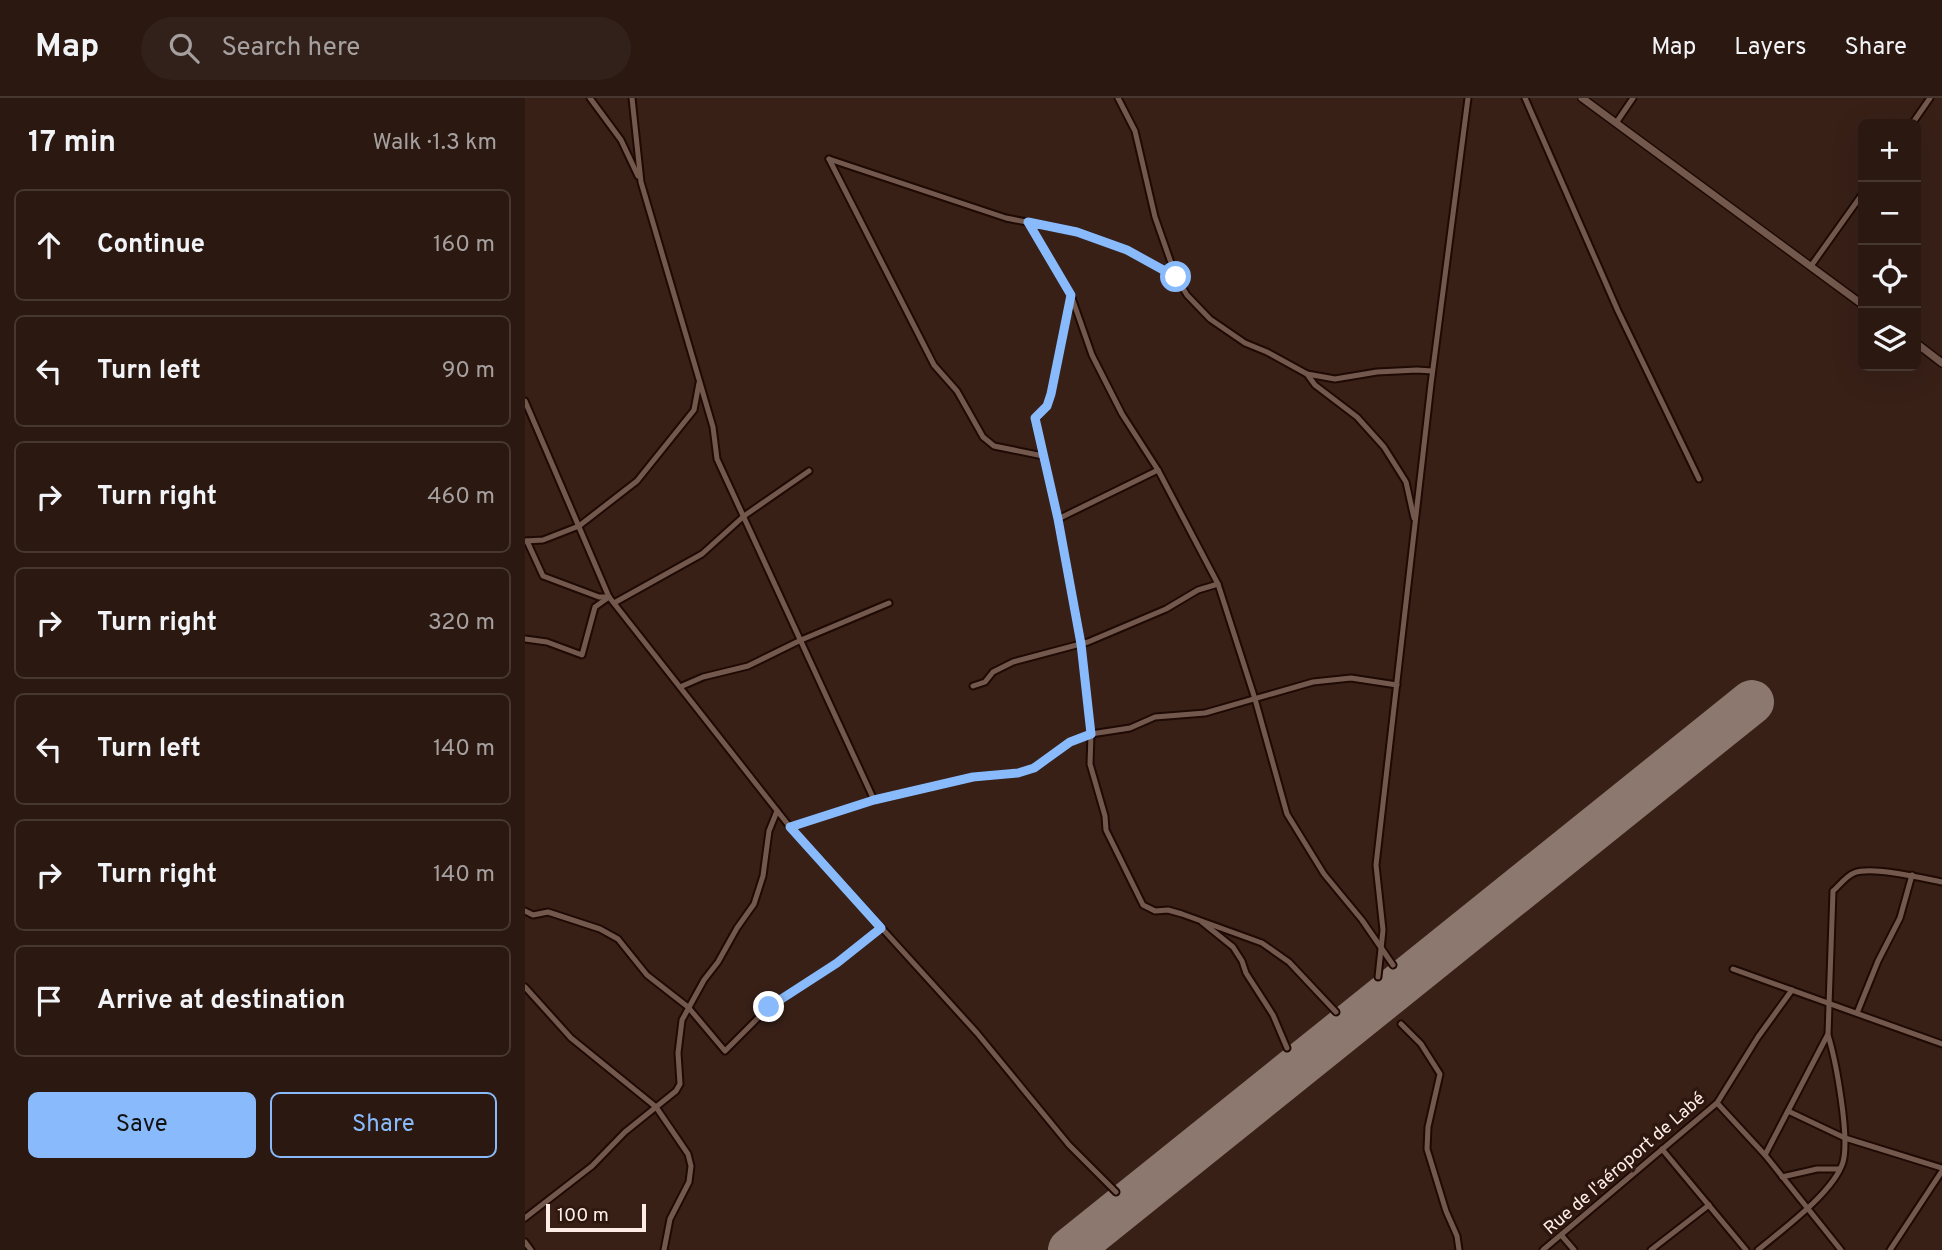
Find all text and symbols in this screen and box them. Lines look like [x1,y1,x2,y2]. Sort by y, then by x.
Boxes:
search box [141,17,631,80]
text: Map [35,27,99,69]
icon: search [165,29,203,67]
text: Search here [221,32,360,65]
text: Map [1651,33,1696,63]
text: Layers [1734,33,1806,63]
text: Share [1844,33,1907,63]
map controls [1858,119,1921,371]
button: + [1858,119,1921,182]
text: 17 min [28,125,116,162]
text: Walk · 1.3 km [372,129,497,158]
button: − [1858,182,1921,245]
icon: ahead [30,226,68,264]
text: Continue [97,229,205,262]
text: 160 m [433,231,495,260]
button: locate [1858,245,1921,308]
route start [1160,261,1191,292]
button: layers [1858,308,1921,371]
icon: left [30,352,68,390]
text: Turn left [97,355,201,388]
text: 90 m [442,357,495,386]
icon: right [30,478,68,516]
text: Turn right [97,481,217,514]
text: 460 m [427,483,495,512]
icon: right [30,604,68,642]
text: Turn right [97,607,217,640]
text: 320 m [428,609,495,638]
icon: left [30,730,68,768]
text: Turn left [97,733,201,766]
text: 140 m [433,735,495,764]
icon: right [30,856,68,894]
text: Turn right [97,859,217,892]
text: 140 m [433,861,495,890]
icon: arrive [30,982,68,1020]
text: Arrive at destination [97,985,345,1018]
route end [753,991,784,1022]
street label: Rue de l'aéroport de Labé [1539,1088,1710,1241]
button: Save [28,1092,256,1158]
button: Share [270,1092,497,1158]
scale bar [546,1201,646,1233]
text: 100 m [557,1204,609,1228]

